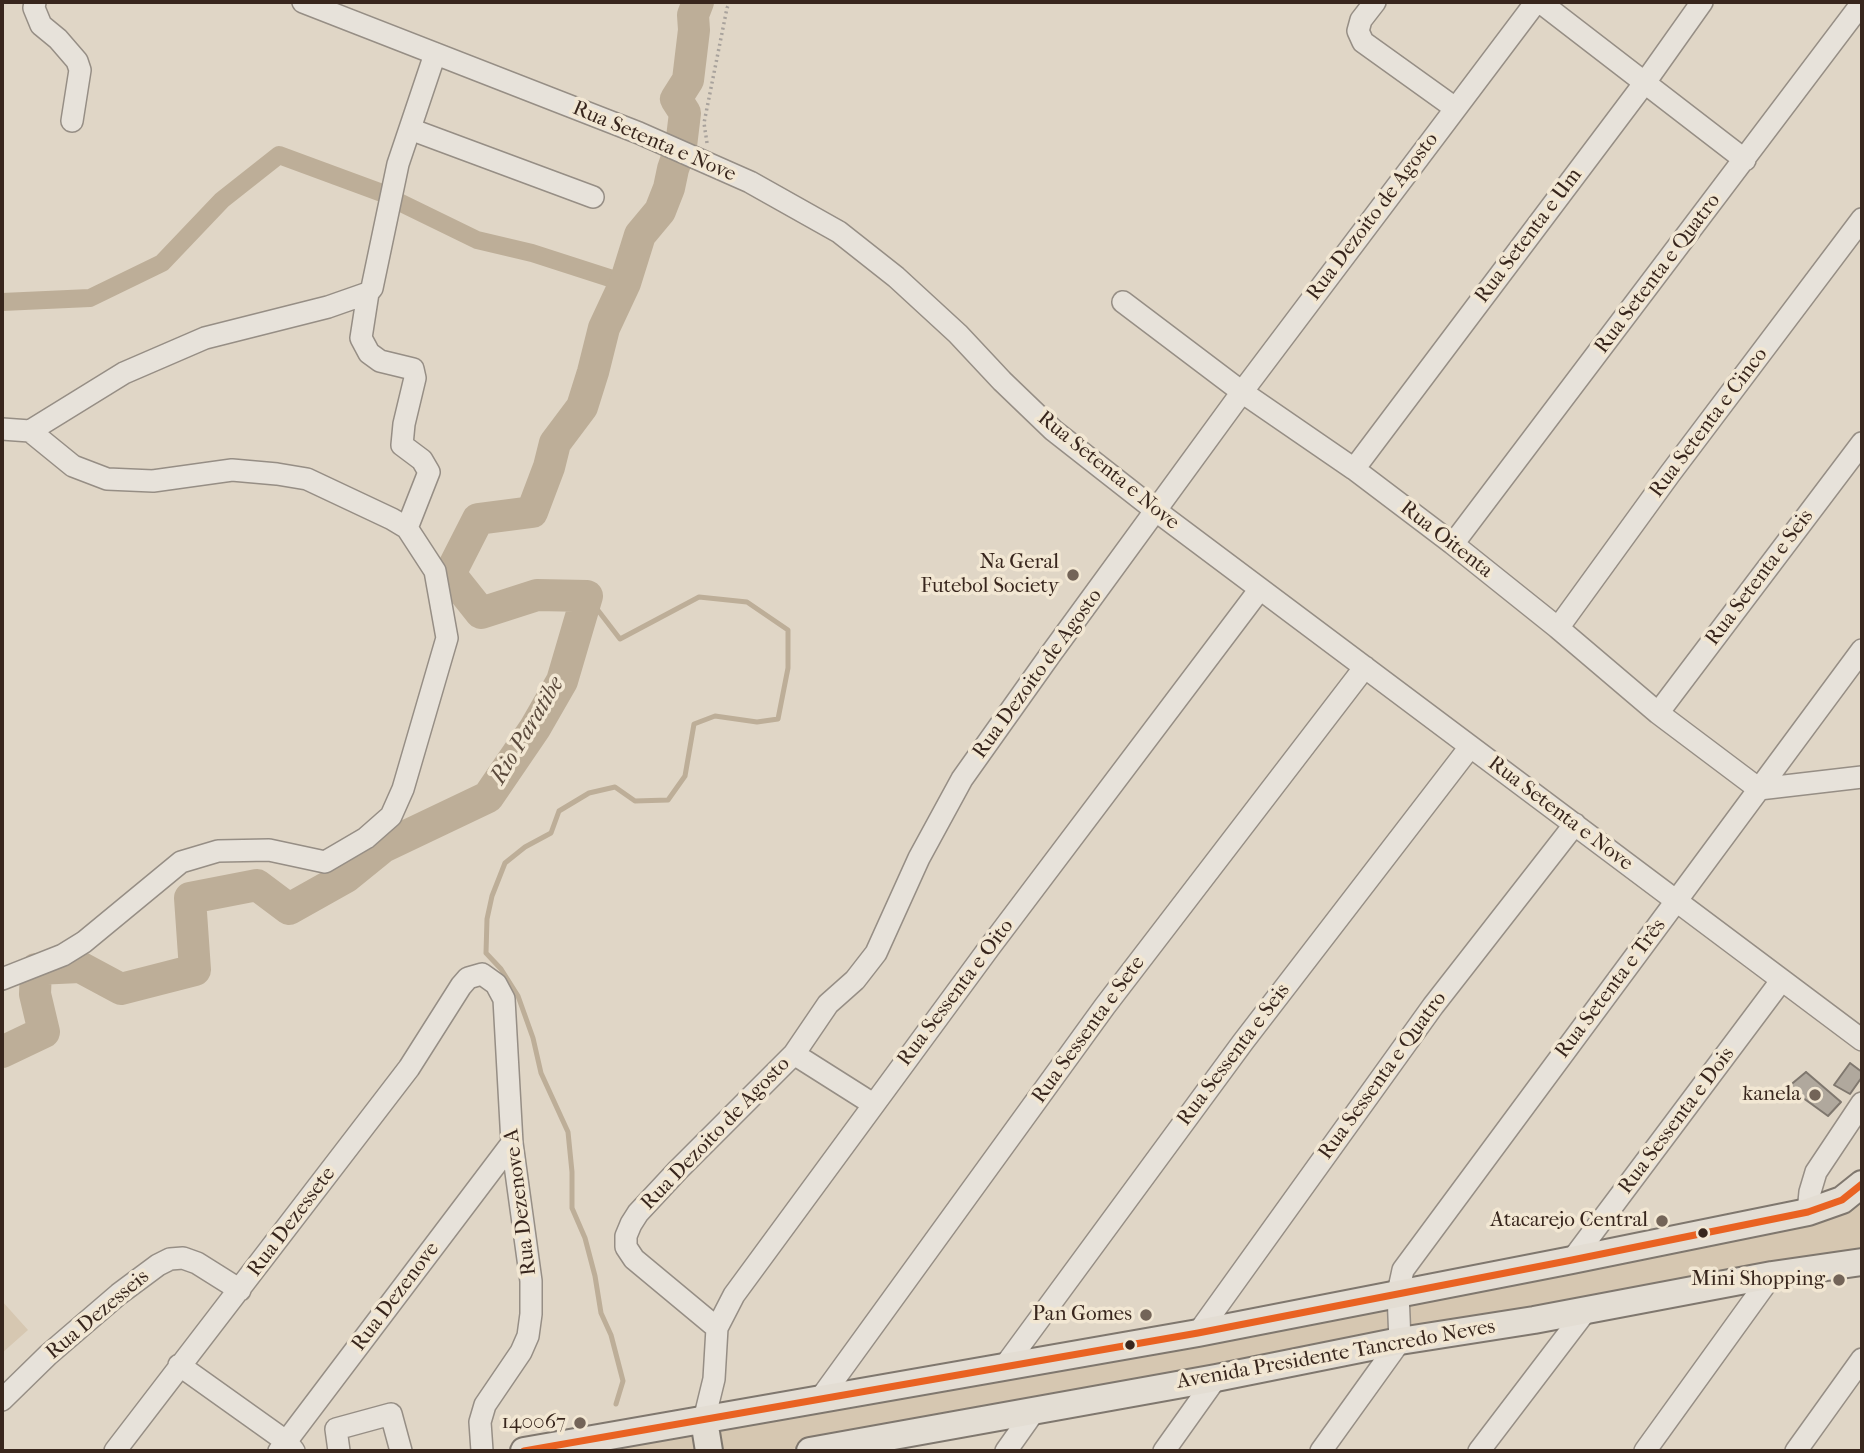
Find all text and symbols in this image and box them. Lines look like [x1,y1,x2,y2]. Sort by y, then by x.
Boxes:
street label: Rua Setenta e Nove [569,96,739,188]
street label: Rua Dezoito de Agosto [1302,128,1444,306]
street label: Rua Setenta e Um [1470,164,1588,308]
street label: Rua Setenta e Quatro [1590,189,1726,359]
street label: Rua Setenta e Cinco [1644,343,1774,503]
street label: Rua Setenta e Nove [1032,406,1184,536]
street label: Rua Oitenta [1395,496,1497,584]
street label: Rua Setenta e Seis [1701,505,1819,651]
place label: Na Geral Futebol Society [920,550,1059,600]
marker: Na Geral Futebol Society [1065,567,1081,583]
street label: Rua Dezoito de Agosto [968,584,1108,764]
water label: Rio Paratibe [485,673,571,789]
street label: Rua Setenta e Nove [1483,751,1637,877]
street label: Rua Sessenta e Oito [892,914,1020,1072]
street label: Rua Setenta e Três [1550,914,1672,1064]
street label: Rua Sessenta e Sete [1027,951,1151,1109]
street label: Rua Sessenta e Seis [1172,979,1296,1131]
street label: Rua Sessenta e Quatro [1314,987,1452,1165]
street label: Rua Sessenta e Dois [1614,1043,1740,1199]
street label: Rua Dezoito de Agosto [636,1052,796,1216]
place label: kanela [1743,1082,1801,1108]
marker: kanela [1807,1087,1823,1103]
street label: Rua Dezenove A [499,1127,543,1277]
street label: Rua Dezessete [243,1162,341,1282]
place label: Atacarejo Central [1490,1208,1648,1234]
marker: Atacarejo Central [1654,1213,1670,1229]
unlabelled marker [1696,1226,1710,1240]
street label: Rua Dezenove [347,1238,445,1356]
street label: Rua Dezesseis [41,1265,155,1365]
place label: Mini Shopping [1691,1267,1825,1293]
marker: Mini Shopping [1831,1272,1847,1288]
place label: Pan Gomes [1032,1302,1132,1328]
marker: Pan Gomes [1138,1307,1154,1323]
street label: Avenida Presidente Tancredo Neves [1175,1315,1497,1395]
unlabelled marker [1123,1338,1137,1352]
place label: 140067 [502,1410,566,1436]
marker: 140067 [572,1415,588,1431]

